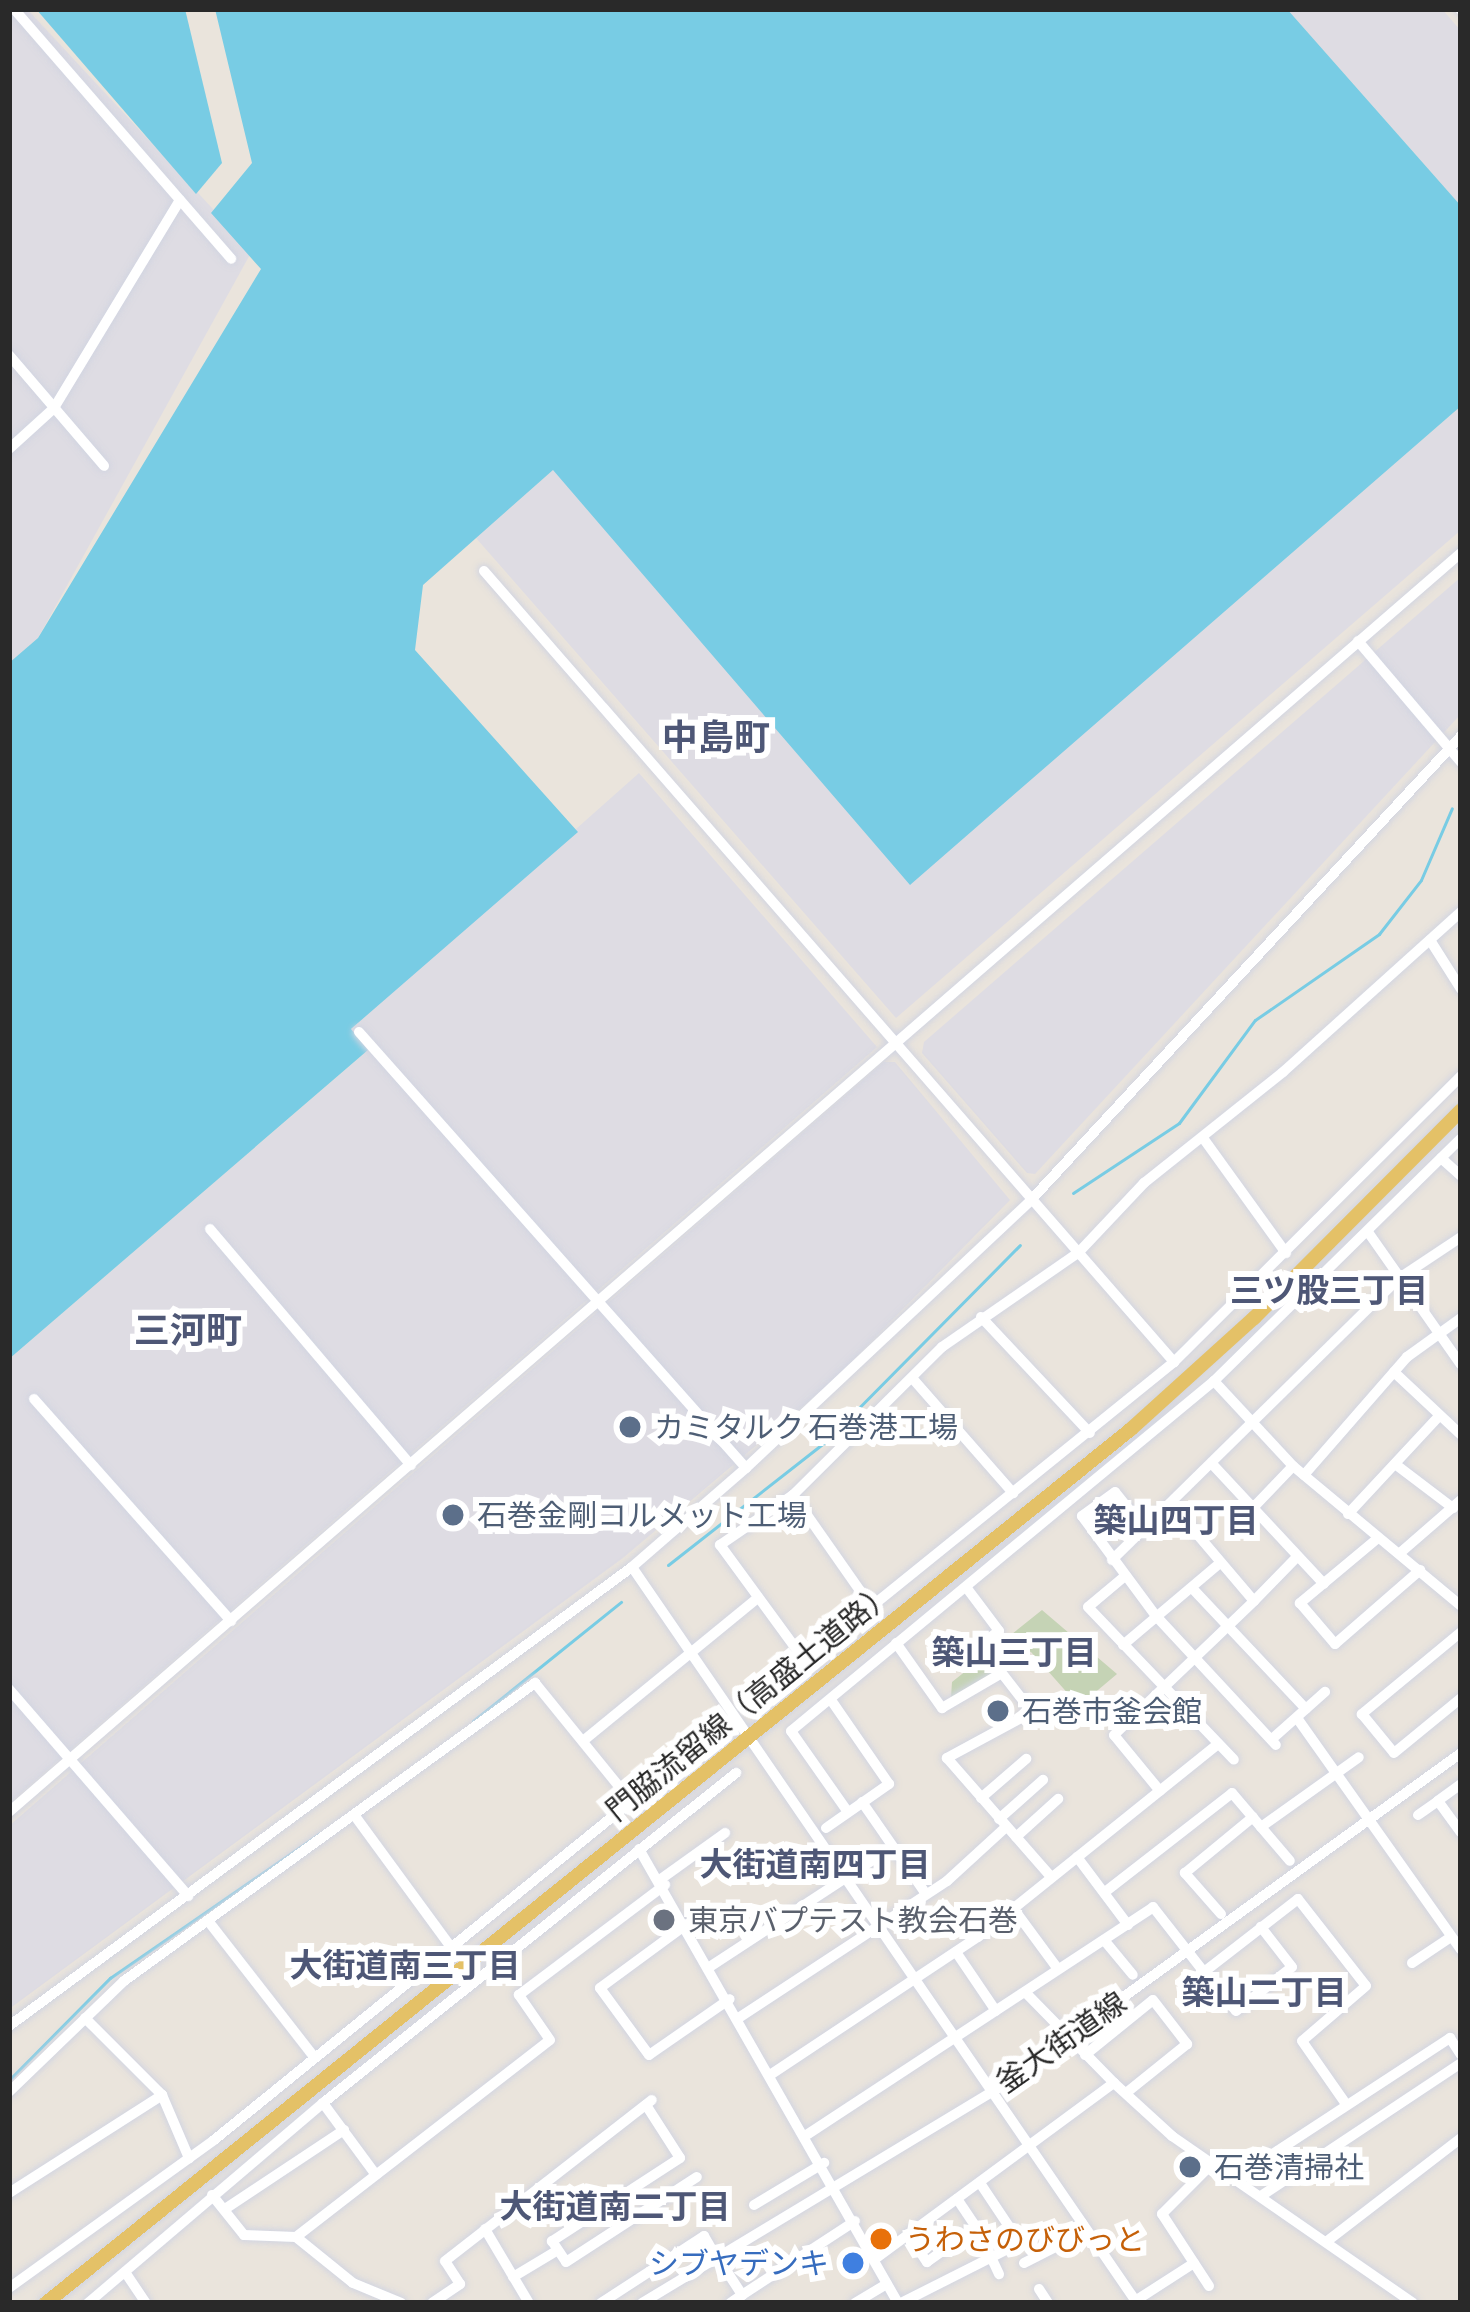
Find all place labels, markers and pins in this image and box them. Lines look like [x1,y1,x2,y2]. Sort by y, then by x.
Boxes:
place label: カミタルク 石巻港工場 [654,1409,958,1445]
marker: カミタルク 石巻港工場 [617,1414,643,1440]
place label: 石巻金剛コルメット工場 [477,1497,807,1533]
marker: 石巻金剛コルメット工場 [440,1502,466,1528]
place label: 石巻市釜会館 [1022,1693,1202,1729]
marker: 石巻市釜会館 [985,1698,1011,1724]
place label: 東京バプテスト教会石巻 [688,1902,1018,1938]
marker: 東京バプテスト教会石巻 [651,1907,677,1933]
place label: 石巻清掃社 [1214,2149,1364,2185]
marker: 石巻清掃社 [1177,2154,1203,2180]
place label: うわさのびびっと [905,2221,1145,2257]
marker: うわさのびびっと [868,2226,894,2252]
place label: シブヤデンキ [649,2245,829,2281]
marker: シブヤデンキ [840,2250,866,2276]

